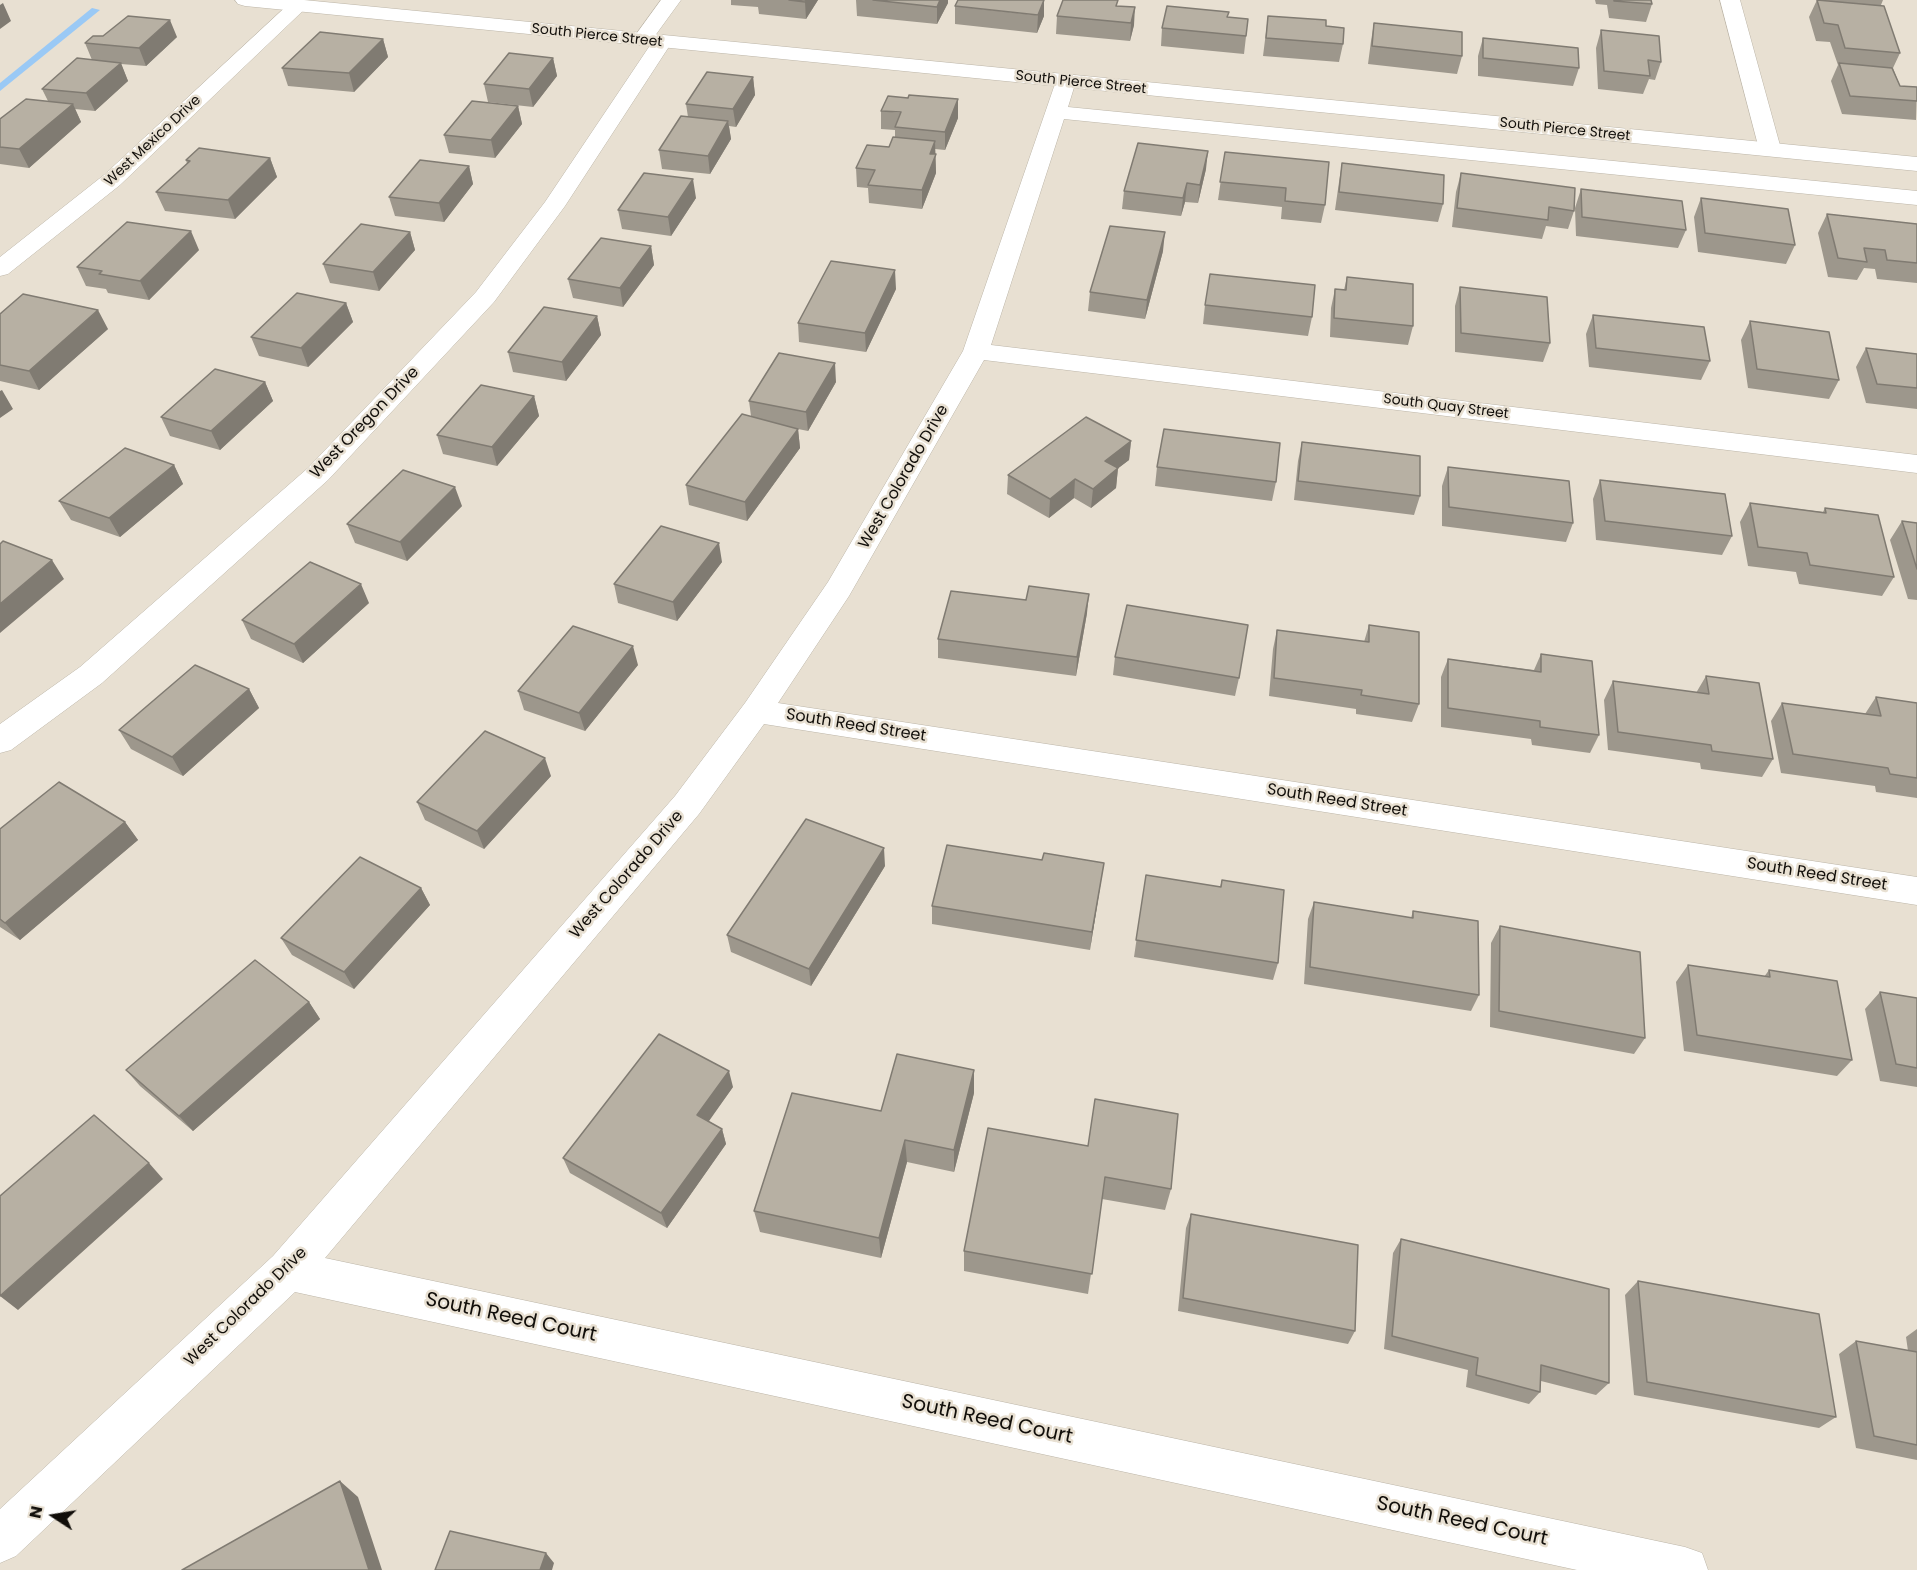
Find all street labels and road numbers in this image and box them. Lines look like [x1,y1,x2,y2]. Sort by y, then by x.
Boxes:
street label: South Pierce Street [531,21,663,51]
street label: South Pierce Street [1015,68,1147,98]
street label: West Mexico Drive [101,92,205,190]
street label: South Pierce Street [1499,115,1631,145]
street label: West Oregon Drive [307,363,423,483]
street label: South Quay Street [1382,391,1510,423]
street label: West Colorado Drive [855,402,953,552]
street label: South Reed Street [785,705,927,747]
street label: South Reed Street [1266,780,1408,822]
street label: West Colorado Drive [566,807,688,943]
street label: South Reed Street [1746,854,1888,896]
street label: West Colorado Drive [181,1243,311,1371]
street label: South Reed Court [423,1288,599,1348]
street label: South Reed Court [899,1390,1075,1450]
street label: South Reed Court [1374,1492,1550,1552]

